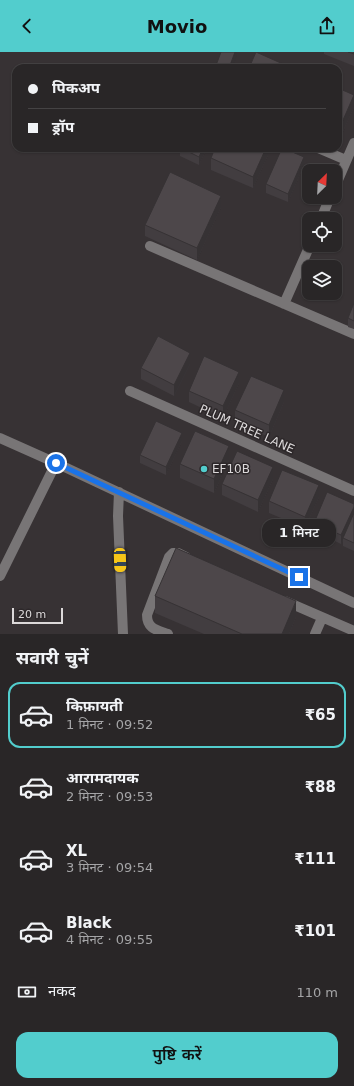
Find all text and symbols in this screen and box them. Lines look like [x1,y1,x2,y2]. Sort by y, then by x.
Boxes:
icon: back [16,15,38,37]
icon: share [316,15,338,37]
text: Movio [147,16,207,37]
text: पिकअप [52,79,100,97]
text: ड्रॉप [52,118,74,136]
north arrow [302,164,342,204]
map controls [302,164,342,300]
button: locate [302,212,342,252]
button: layers [302,260,342,300]
street label: PLUM TREE LANE [197,402,297,456]
route start [47,454,65,472]
place label: EF10B [212,462,250,476]
marker: EF10B [199,464,209,474]
callout: 1 मिनट [262,519,336,547]
text: 1 मिनट [279,525,319,540]
car [114,548,126,572]
route end [290,568,308,586]
scale bar [12,606,63,625]
text: 20 m [18,608,46,621]
text: सवारी चुनें [16,647,89,668]
icon: car [18,697,54,733]
text: किफ़ायती [66,697,123,715]
text: ₹65 [305,706,336,724]
text: 1 मिनट · 09:52 [66,717,153,732]
icon: car [18,769,54,805]
text: आरामदायक [66,769,139,787]
text: ₹88 [305,778,336,796]
text: 2 मिनट · 09:53 [66,789,153,804]
icon: car [18,841,54,877]
text: XL [66,842,87,860]
text: ₹111 [294,850,336,868]
text: 3 मिनट · 09:54 [66,860,153,875]
icon: car [18,913,54,949]
text: Black [66,914,112,932]
text: ₹101 [294,922,336,940]
text: 4 मिनट · 09:55 [66,932,153,947]
icon: cash [16,981,38,1003]
text: नकद [48,982,76,1000]
text: 110 m [296,985,338,1000]
button: पुष्टि करें [16,1032,338,1078]

